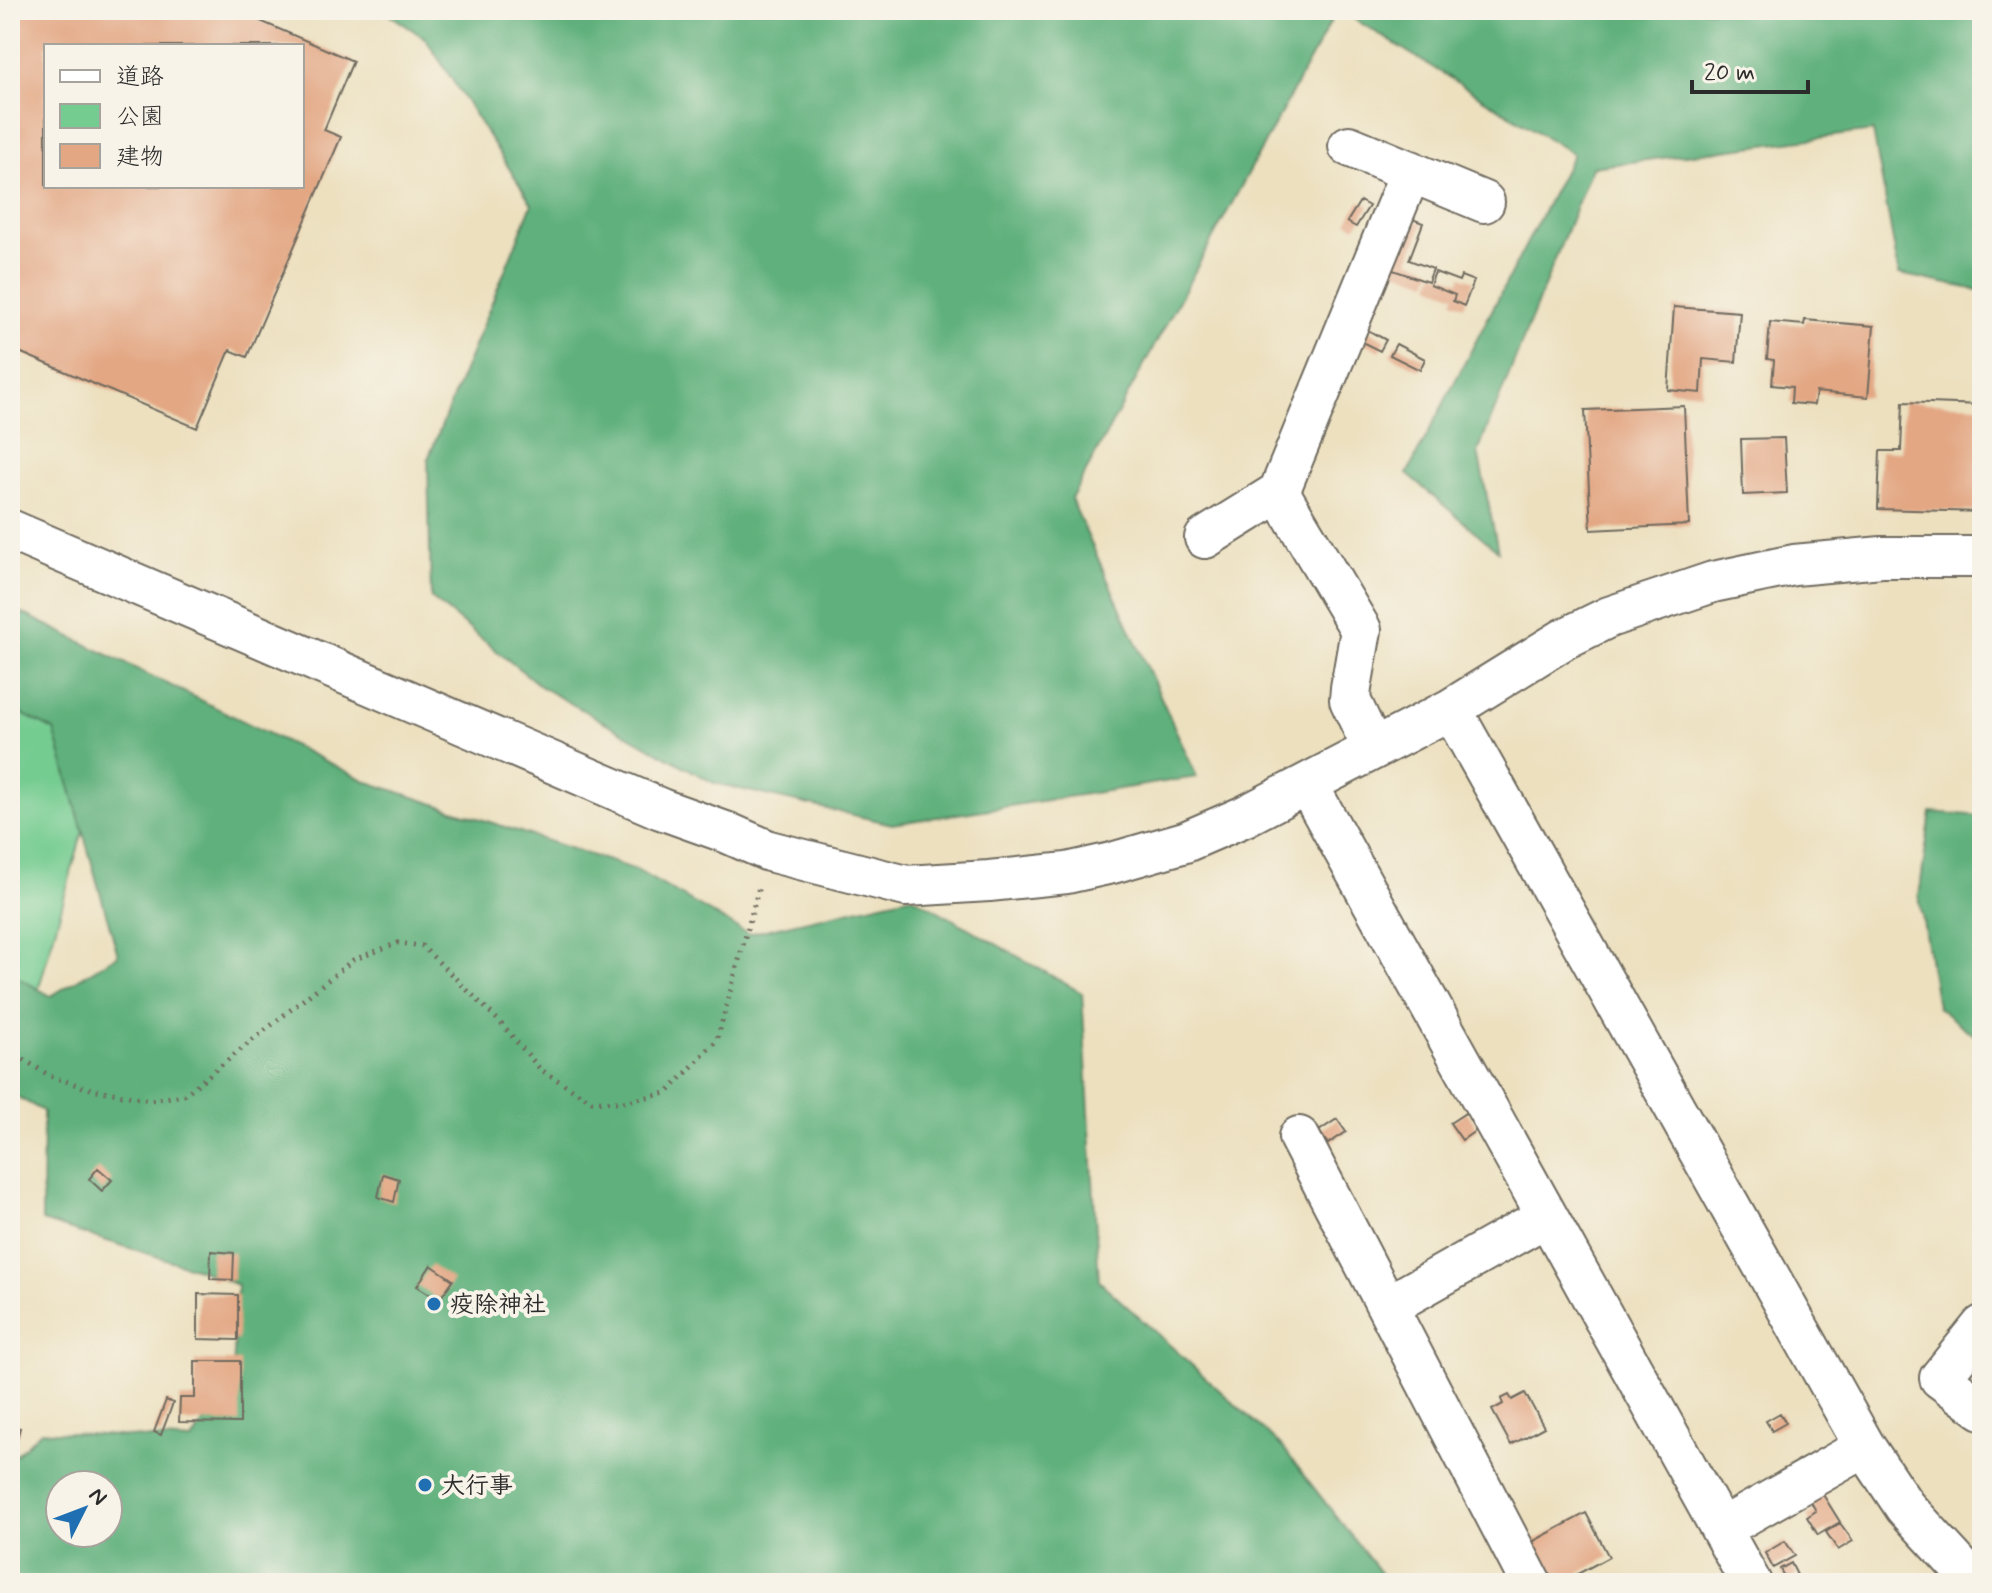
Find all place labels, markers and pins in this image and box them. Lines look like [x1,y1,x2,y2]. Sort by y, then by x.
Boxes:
place label: 疫除神社 [450,1290,546,1321]
marker: 疫除神社 [425,1295,443,1313]
place label: 大行事 [441,1471,513,1502]
marker: 大行事 [416,1476,434,1494]

